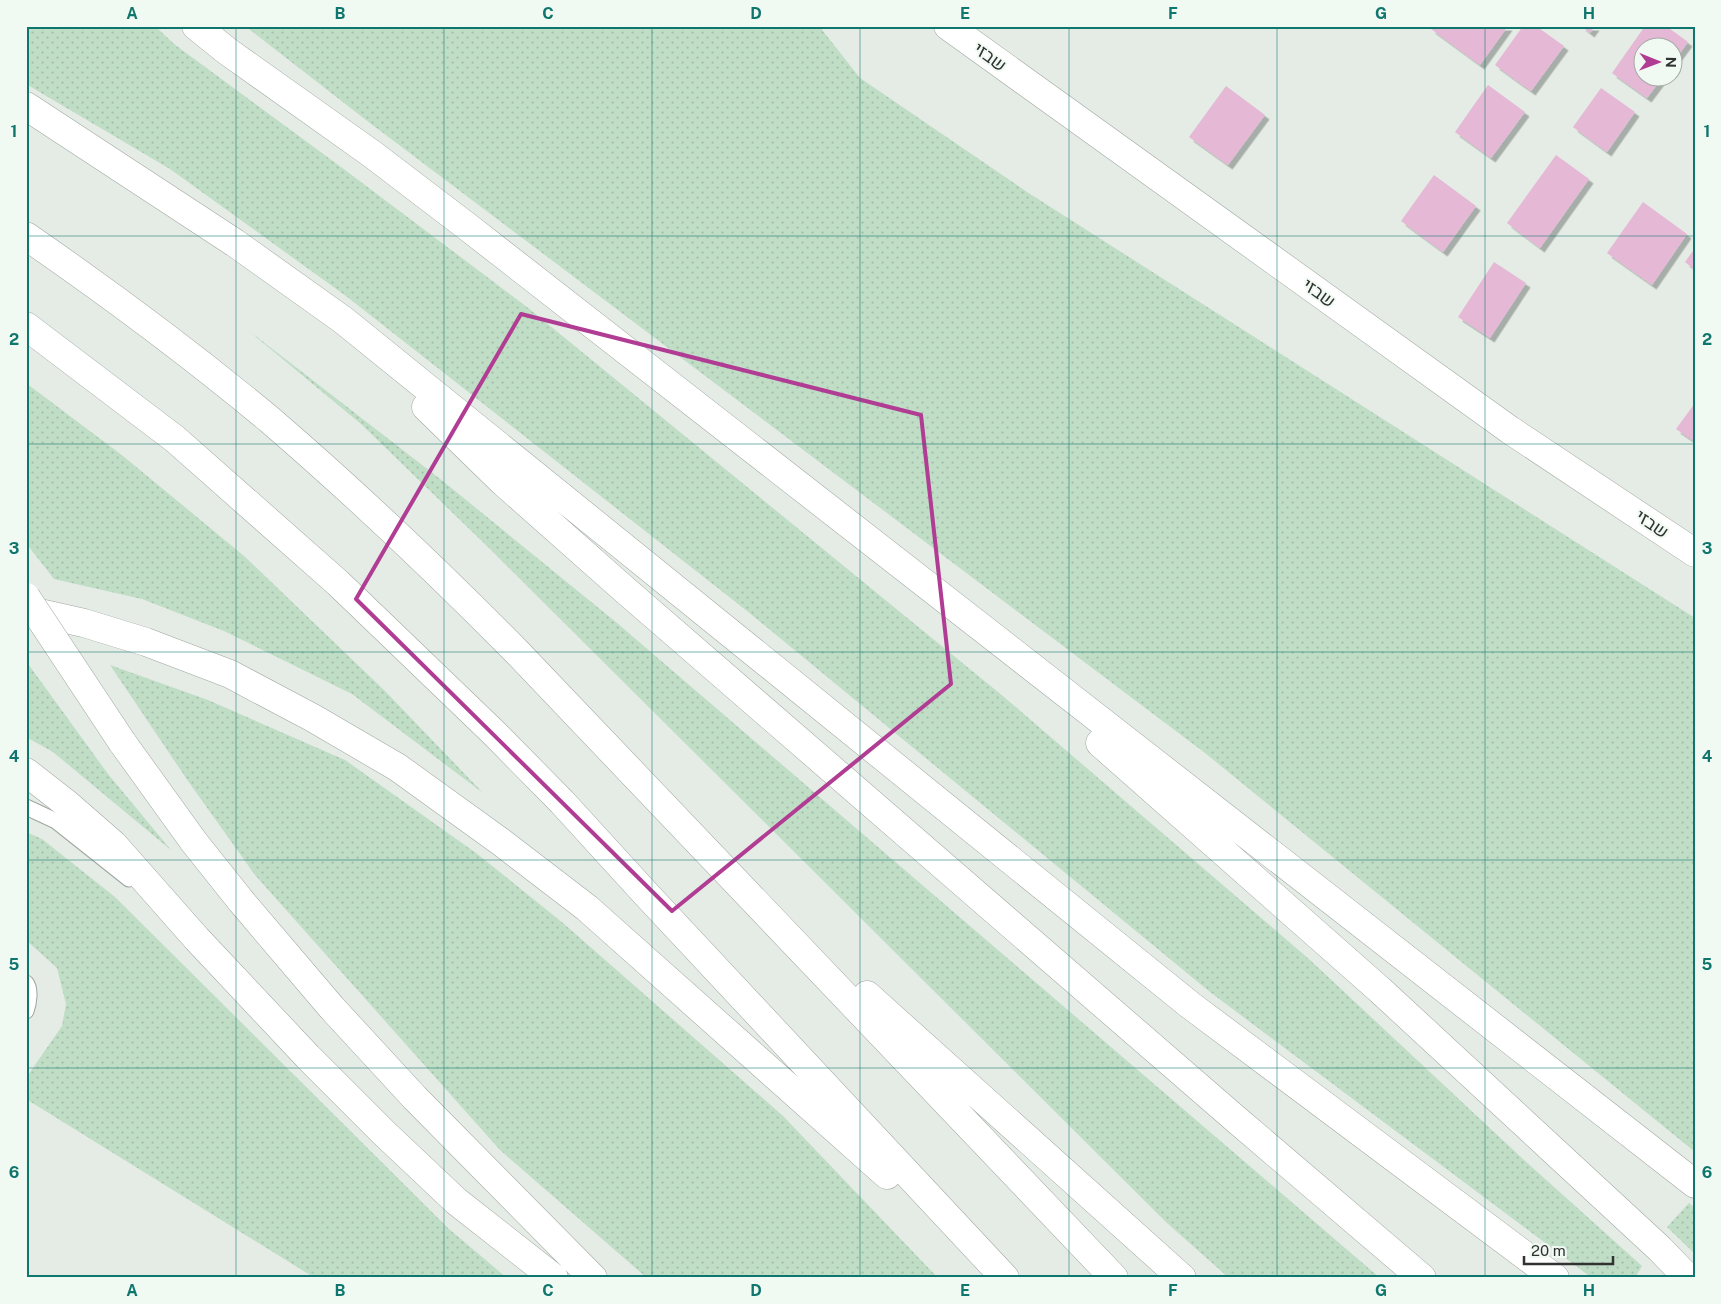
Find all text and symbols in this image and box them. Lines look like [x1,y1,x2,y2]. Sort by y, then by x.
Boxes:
text: A [126,4,138,23]
text: B [335,4,346,23]
text: C [542,4,554,23]
text: D [750,4,762,23]
text: E [960,4,970,23]
text: F [1168,4,1178,23]
text: G [1375,4,1387,23]
text: H [1583,4,1595,23]
street label: שבזי [970,38,1011,76]
north arrow [1634,38,1684,88]
text: N [1663,57,1679,68]
text: 1 [11,122,17,141]
text: 1 [1704,122,1710,141]
street label: שבזי [1299,274,1340,312]
text: 2 [9,330,19,349]
text: 2 [1702,330,1712,349]
street label: שבזי [1632,505,1673,542]
text: 3 [9,539,19,558]
text: 3 [1702,539,1712,558]
text: 4 [9,747,20,766]
text: 4 [1702,747,1713,766]
text: 5 [9,955,20,974]
text: 5 [1702,955,1713,974]
text: 6 [9,1163,19,1182]
text: 6 [1702,1163,1712,1182]
scale bar [1524,1234,1612,1266]
text: 20 m [1531,1242,1566,1259]
text: A [126,1281,138,1300]
text: B [335,1281,346,1300]
text: C [542,1281,554,1300]
text: D [750,1281,762,1300]
text: E [960,1281,970,1300]
text: F [1168,1281,1178,1300]
text: G [1375,1281,1387,1300]
text: H [1583,1281,1595,1300]

